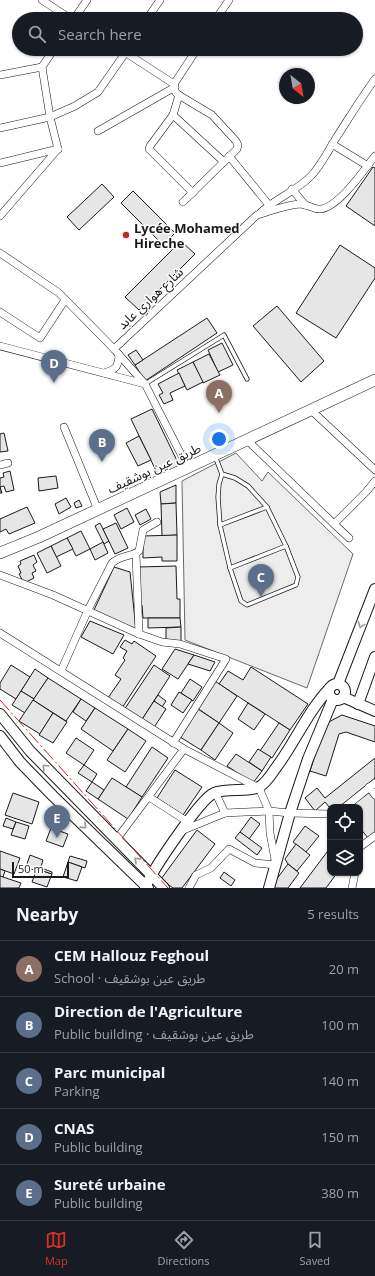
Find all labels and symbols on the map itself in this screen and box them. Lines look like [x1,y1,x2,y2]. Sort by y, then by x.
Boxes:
north arrow [279,68,315,104]
place label: Lycée Mohamed Hireche [134,219,240,252]
marker: Lycée Mohamed Hireche [121,230,131,240]
street label: شارع هواري عابد [113,263,188,335]
pin: D [41,350,67,383]
pin: A [206,380,232,413]
pin: B [89,429,115,462]
your location [209,429,229,449]
street label: طريق عين بوشقيف [104,438,204,497]
pin: C [248,564,274,597]
one-way arrow [357,621,365,628]
one-way arrow [43,764,50,772]
pin: E [44,805,70,838]
one-way arrow [79,821,87,829]
one-way arrow [134,857,142,865]
scale bar [12,860,69,879]

